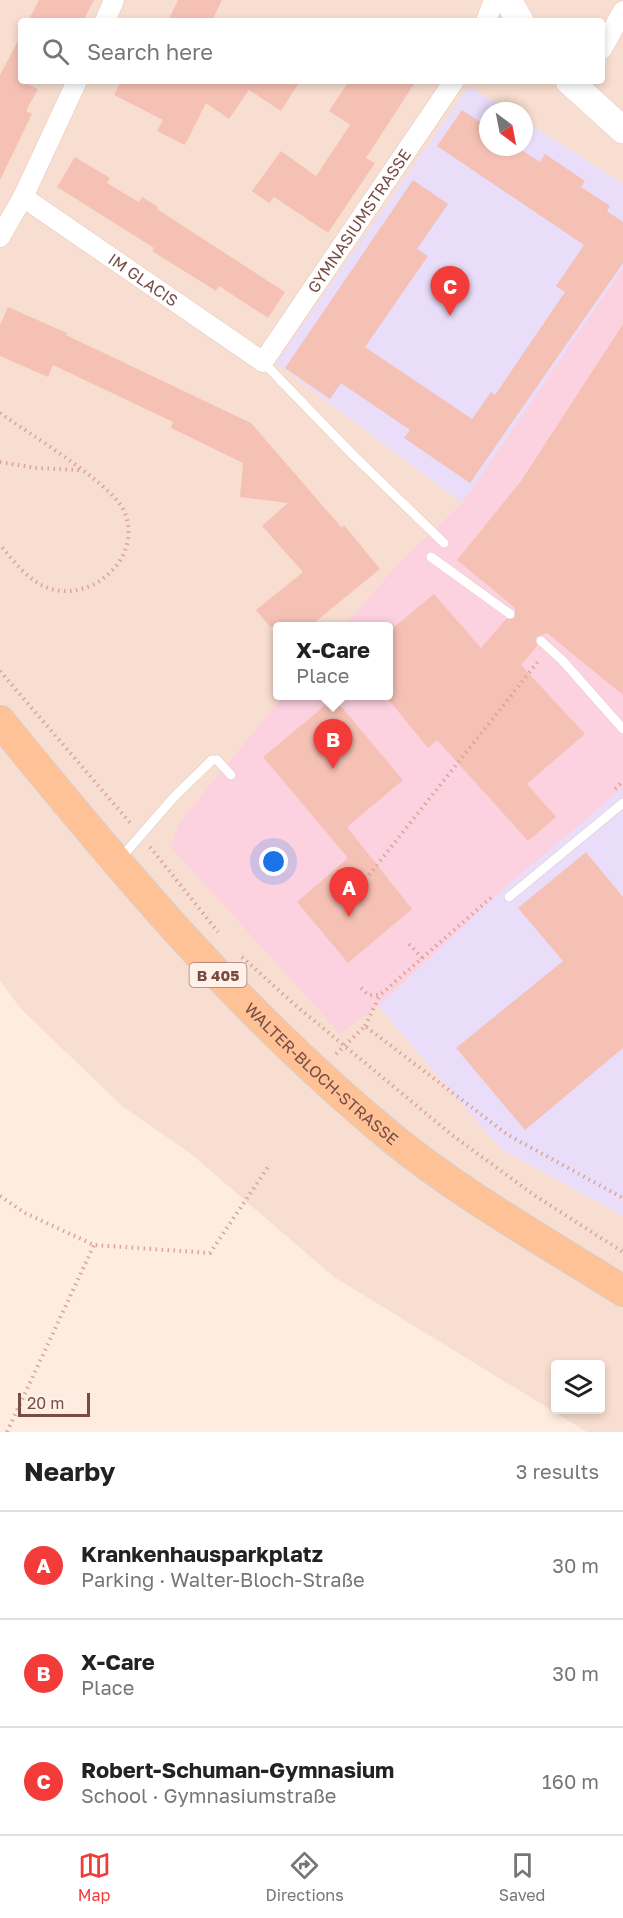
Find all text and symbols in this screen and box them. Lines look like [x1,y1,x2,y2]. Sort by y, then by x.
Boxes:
search box [18,18,605,84]
icon: search [39,35,72,68]
text: Search here [87,38,213,65]
north arrow [479,102,533,156]
street label: GYMNASIUMSTRASSE [303,145,415,297]
street label: IM GLACIS [105,249,182,311]
pin: C [430,266,470,316]
popup [273,622,393,700]
text: X-Care [296,636,370,663]
text: Place [296,663,349,687]
pin: B [314,720,352,769]
your location [259,847,288,876]
pin: A [330,868,368,917]
road number: B 405 [190,963,246,987]
street label: WALTER-BLOCH-STRASSE [241,998,403,1149]
map controls [551,1360,605,1414]
button: layers [551,1360,605,1414]
scale bar [18,1390,90,1418]
text: 20 m [27,1393,64,1413]
text: Nearby [24,1456,115,1487]
text: 3 results [516,1459,599,1483]
text: Krankenhausparkplatz [81,1540,323,1567]
text: A [36,1553,51,1577]
text: 30 m [552,1553,599,1577]
text: Parking · Walter-Bloch-Straße [81,1567,365,1591]
text: X-Care [81,1648,155,1675]
text: B [36,1661,51,1685]
text: 30 m [552,1661,599,1685]
text: Place [81,1675,134,1699]
text: Robert-Schuman-Gymnasium [81,1756,394,1783]
text: C [36,1769,51,1793]
text: 160 m [542,1769,599,1793]
text: School · Gymnasiumstraße [81,1783,336,1807]
tab: Map [78,1849,111,1905]
tab: Directions [266,1849,344,1905]
tab: Saved [499,1849,545,1905]

